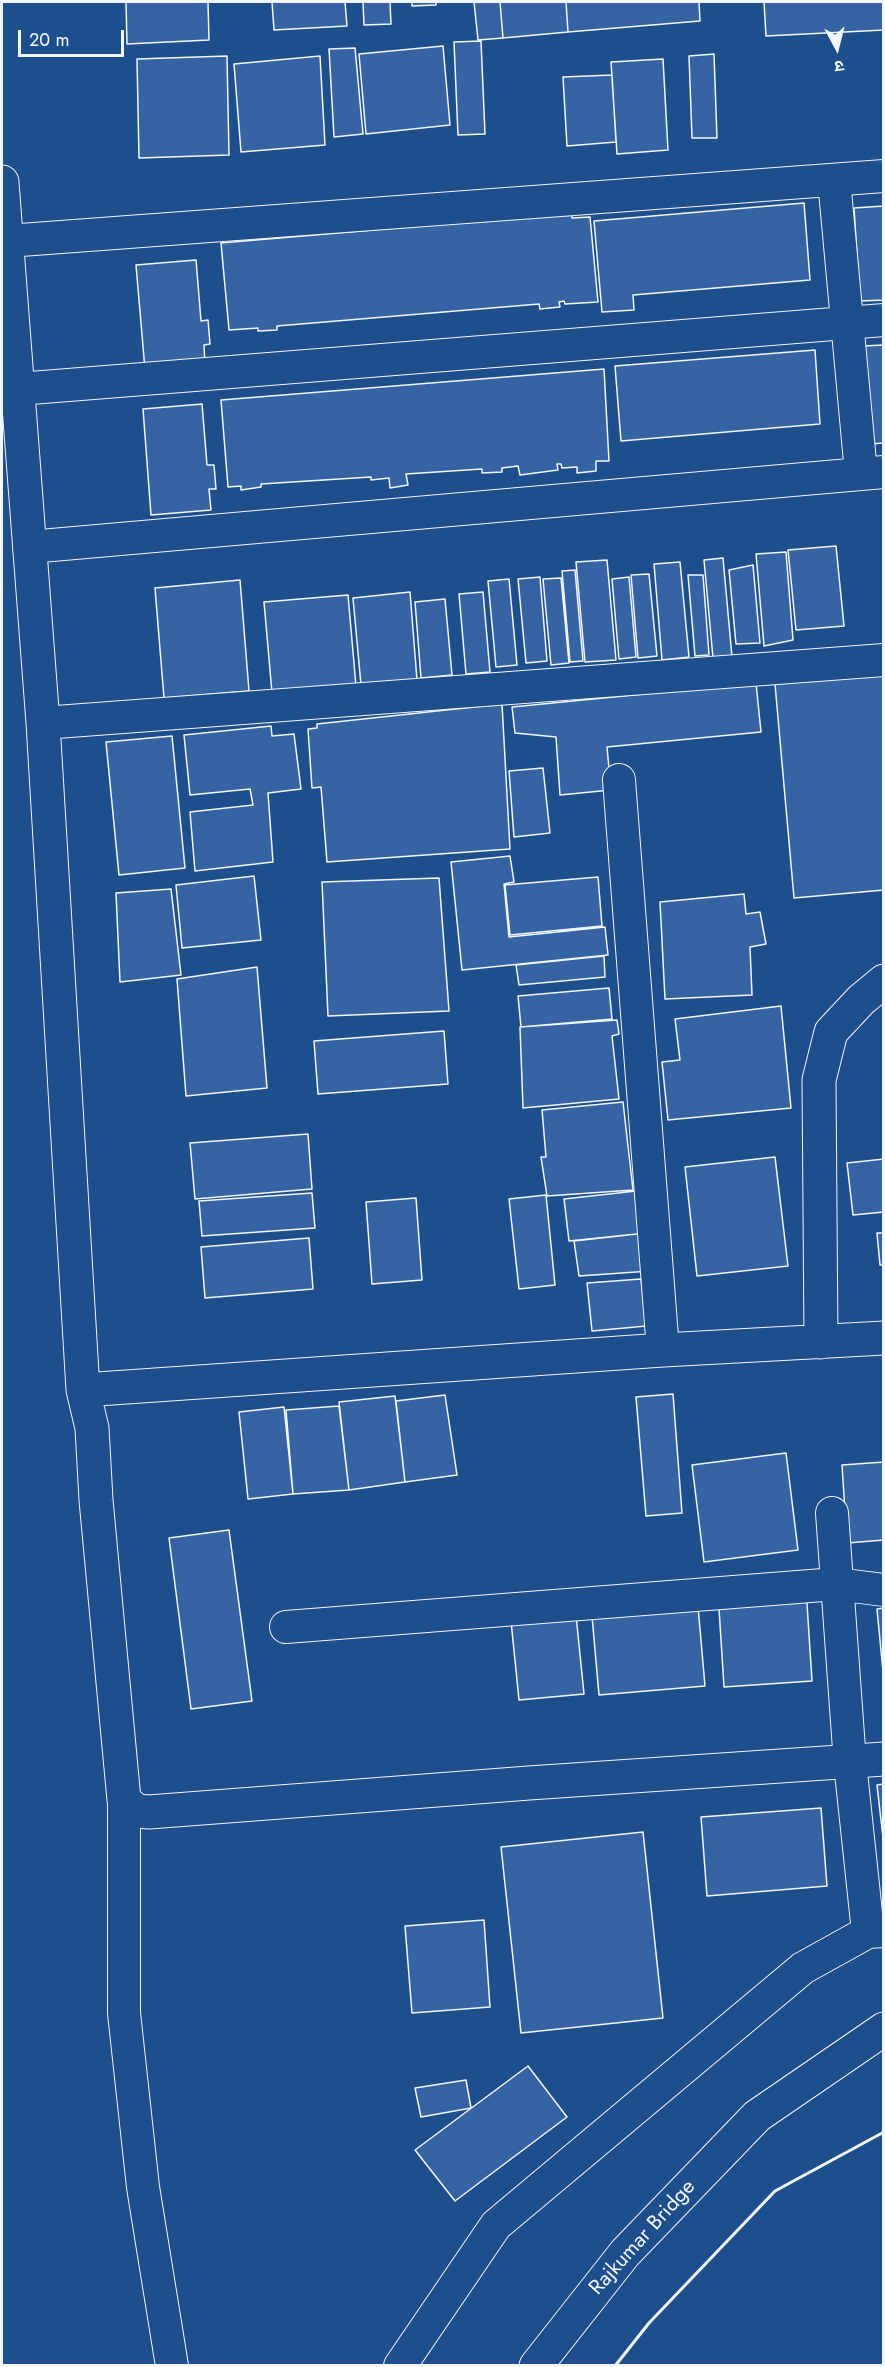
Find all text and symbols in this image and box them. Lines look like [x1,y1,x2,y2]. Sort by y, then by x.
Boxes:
scale bar [21,18,128,56]
north arrow [807,18,867,78]
text: 20 m [29,27,69,53]
text: उ [833,54,845,78]
street label: Rajkumar Bridge [585,2175,701,2301]

